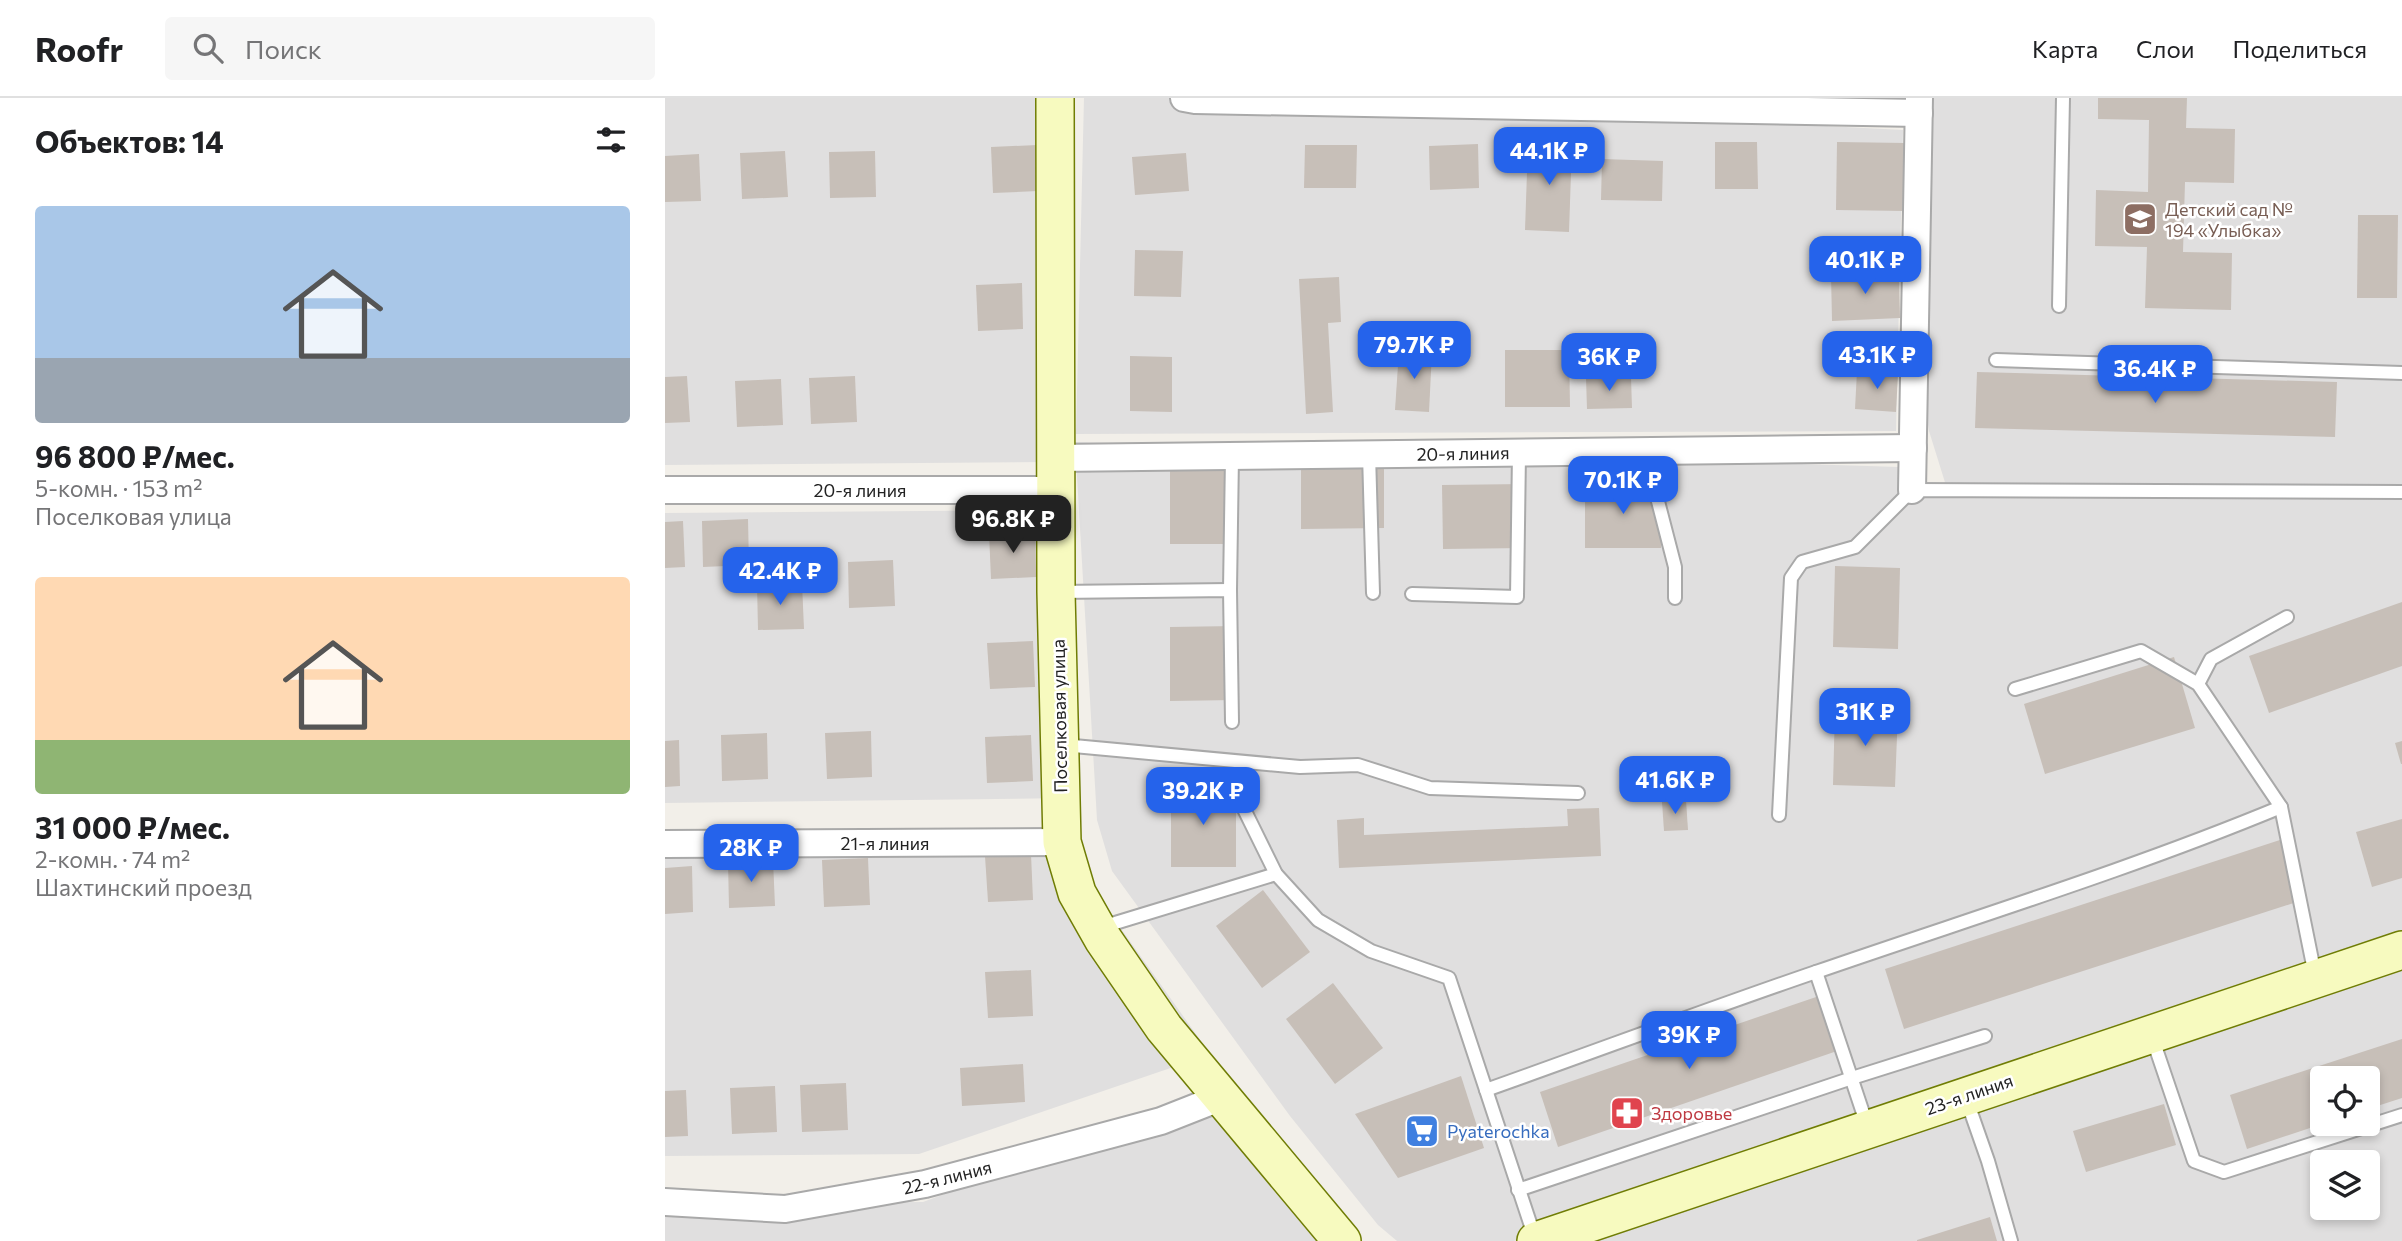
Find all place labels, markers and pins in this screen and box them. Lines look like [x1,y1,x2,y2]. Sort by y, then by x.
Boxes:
pin: 44.1K ₽ [1484,127,1614,187]
place label: Детский сад № 194 «Улыбка» [2165,198,2293,241]
school or university icon: Детский сад № 194 «Улыбка» [2121,200,2159,238]
pin: 40.1K ₽ [1800,236,1930,296]
pin: 79.7K ₽ [1349,322,1479,381]
pin: 43.1K ₽ [1812,331,1942,391]
pin: 36K ₽ [1560,334,1658,393]
pin: 36.4K ₽ [2090,345,2220,405]
pin: 70.1K ₽ [1558,456,1688,516]
pin: 96.8K ₽ [948,496,1078,555]
pin: 42.4K ₽ [715,547,845,607]
pin: 31K ₽ [1816,688,1914,748]
pin: 41.6K ₽ [1610,756,1740,816]
pin: 39.2K ₽ [1138,768,1268,827]
pin: 28K ₽ [702,824,800,884]
pin: 39K ₽ [1640,1012,1738,1071]
pharmacy icon: Здоровье [1608,1094,1646,1132]
place label: Здоровье [1651,1102,1732,1124]
supermarket icon: Pyaterochka [1403,1112,1441,1150]
place label: Pyaterochka [1447,1120,1550,1142]

